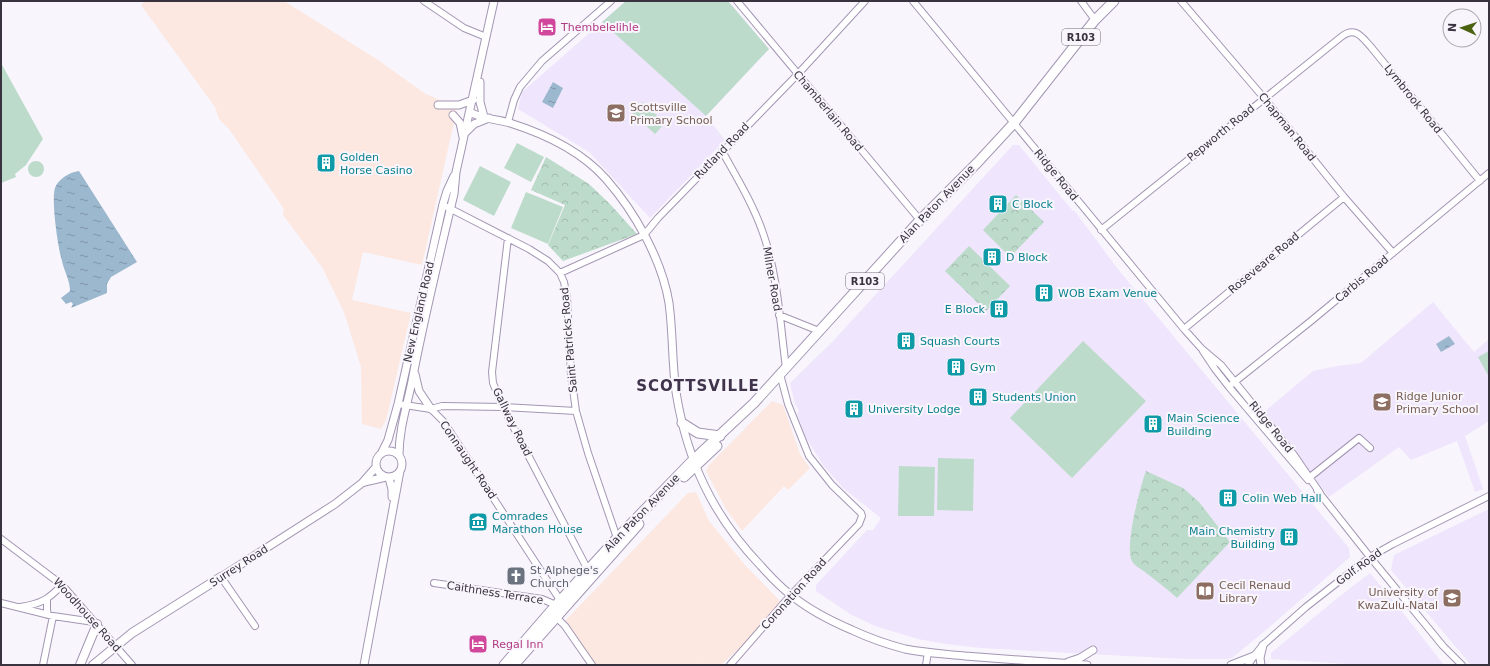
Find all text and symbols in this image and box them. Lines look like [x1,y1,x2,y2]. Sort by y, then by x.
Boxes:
north arrow [1442,8,1482,48]
hotel icon: Thembelelihle [536,16,558,38]
place label: Thembelelihle [560,21,639,34]
text: N [1446,23,1459,32]
road number: R103 [1062,29,1100,45]
street label: Lymbrook Road [1381,62,1445,136]
street label: Chamberlain Road [790,68,866,154]
street label: Chapman Road [1256,90,1318,164]
place label: Scottsville Primary School [630,101,713,127]
school or university icon: Scottsville Primary School [605,102,627,124]
street label: Pepworth Road [1185,102,1257,164]
street label: Rutland Road [692,120,752,182]
street label: Ridge Road [1031,147,1081,203]
place label: Golden Horse Casino [340,151,413,177]
building icon: Golden Horse Casino [315,152,337,174]
street label: Alan Paton Avenue [897,162,978,246]
building icon: C Block [987,193,1009,215]
place label: C Block [1012,198,1054,211]
street label: Roseveare Road [1226,230,1302,296]
street label: Milner Road [760,246,784,312]
building icon: D Block [981,246,1003,268]
place label: D Block [1006,251,1048,264]
street label: Carbis Road [1333,253,1391,305]
street label: New England Road [401,260,437,364]
road number: R103 [846,273,884,289]
building icon: WOB Exam Venue [1033,282,1055,304]
street label: Saint Patricks Road [558,287,580,393]
place label: WOB Exam Venue [1058,287,1157,300]
building icon: E Block [988,298,1010,320]
place label: E Block [945,303,986,316]
building icon: Squash Courts [895,330,917,352]
place label: Squash Courts [920,335,1000,348]
building icon: Gym [945,356,967,378]
place label: Gym [970,361,996,374]
district label: SCOTTSVILLE [636,377,760,395]
street label: Gallway Road [490,386,534,458]
building icon: Students Union [967,386,989,408]
place label: Ridge Junior Primary School [1396,390,1479,416]
place label: Students Union [992,391,1076,404]
school or university icon: Ridge Junior Primary School [1371,391,1393,413]
building icon: University Lodge [843,398,865,420]
street label: Ridge Road [1246,399,1296,455]
place label: University Lodge [868,403,961,416]
place label: Main Science Building [1167,412,1240,438]
building icon: Main Science Building [1142,413,1164,435]
street label: Connaught Road [437,418,499,502]
street label: Alan Paton Avenue [602,471,683,555]
building icon: Colin Web Hall [1217,487,1239,509]
place label: Colin Web Hall [1242,492,1322,505]
place label: Comrades Marathon House [492,510,583,536]
museum icon: Comrades Marathon House [467,511,489,533]
place label: Main Chemistry Building [1189,525,1275,551]
building icon: Main Chemistry Building [1278,526,1300,548]
street label: Surrey Road [207,542,271,590]
street label: Golf Road [1334,546,1384,588]
street label: Coronation Road [759,556,829,632]
place label: St Alphege's Church [530,564,599,590]
church icon: St Alphege's Church [505,565,527,587]
street label: Woodhouse Road [50,575,124,655]
street label: Caithness Terrace [446,579,544,607]
place label: Cecil Renaud Library [1219,579,1291,605]
library icon: Cecil Renaud Library [1194,580,1216,602]
place label: University of KwaZulu-Natal [1357,586,1439,612]
school or university icon: University of KwaZulu-Natal [1441,587,1463,609]
hotel icon: Regal Inn [467,633,489,655]
place label: Regal Inn [492,638,543,651]

